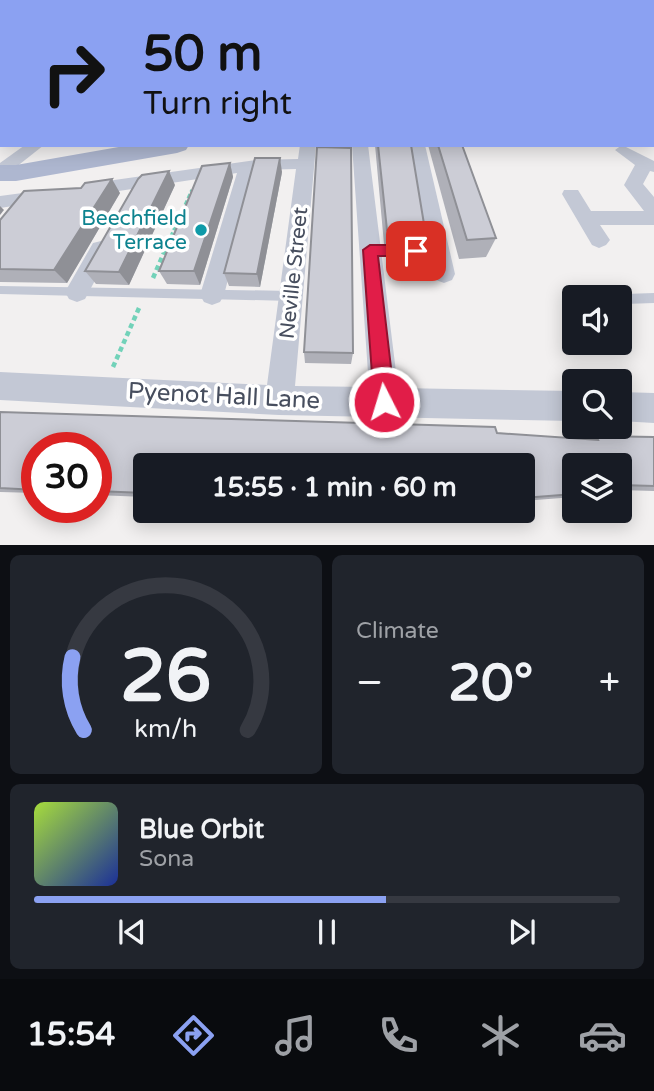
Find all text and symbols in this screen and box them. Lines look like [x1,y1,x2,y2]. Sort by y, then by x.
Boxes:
text: 50 m [143,25,262,84]
icon: right [28,28,119,119]
text: Turn right [143,85,292,123]
place label: Beechfield Terrace [81,206,187,255]
street label: Neville Street [275,206,313,340]
pin [386,221,446,281]
marker: Beechfield Terrace [193,222,209,238]
icon: arrive [397,232,435,270]
map controls [562,285,632,523]
button: sound [562,285,632,355]
position arrow [347,365,421,439]
button: search [562,369,632,439]
street label: Pyenot Hall Lane [127,376,321,416]
speed limit sign: 30 [21,432,112,523]
button: layers [562,453,632,523]
text: 15:55 · 1 min · 60 m [211,472,457,503]
text: Climate [356,617,439,645]
text: 26 [120,634,212,722]
text: 20° [448,652,533,715]
text: − [356,660,383,706]
text: + [599,660,620,706]
text: km/h [135,714,197,744]
text: Blue Orbit [139,814,264,845]
text: Sona [139,845,194,873]
icon: previous [113,913,151,951]
icon: pause [308,913,346,951]
icon: next [503,913,541,951]
icon: directions [169,1011,218,1060]
icon: music [271,1011,320,1060]
icon: phone [374,1011,423,1060]
icon: climate [476,1011,525,1060]
icon: car [578,1011,627,1060]
text: 15:54 [27,1016,115,1054]

